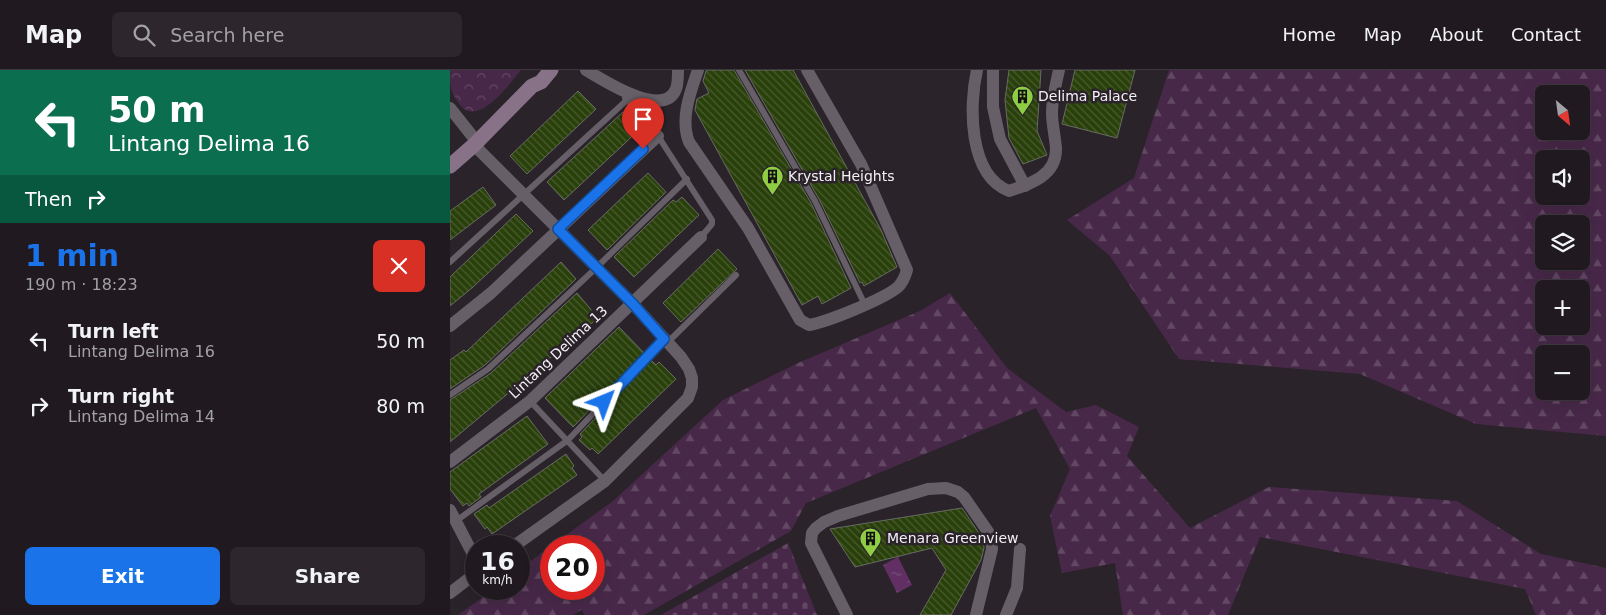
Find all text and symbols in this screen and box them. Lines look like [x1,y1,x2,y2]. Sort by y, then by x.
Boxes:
search box [112,12,462,57]
text: Map [25,21,82,49]
icon: search [130,21,158,49]
text: Search here [170,24,284,46]
text: Home [1283,24,1336,45]
text: Map [1364,24,1402,45]
text: About [1430,24,1483,45]
text: Contact [1511,24,1581,45]
building icon: Delima Palace [1010,84,1034,115]
north arrow [1535,85,1590,140]
map controls [1535,85,1590,400]
place label: Delima Palace [1038,88,1137,104]
icon: left [25,90,90,155]
text: 50 m [108,90,205,130]
pin [622,98,664,149]
icon: arrive [629,105,657,133]
text: Lintang Delima 16 [108,131,310,156]
button: sound [1535,150,1590,205]
building icon: Krystal Heights [760,164,784,195]
place label: Krystal Heights [788,168,895,184]
icon: right [82,185,110,213]
text: Then [25,188,72,210]
button: layers [1535,215,1590,270]
text: 1 min [25,238,119,273]
button: close [373,240,425,292]
text: 190 m · 18:23 [25,275,138,294]
button: + [1535,280,1590,335]
street label: Lintang Delima 13 [506,302,610,402]
text: Turn left [68,320,159,342]
icon: left [25,327,53,355]
text: 50 m [376,330,425,352]
text: Lintang Delima 16 [68,342,215,361]
button: − [1535,345,1590,400]
position arrow [577,375,629,427]
text: Turn right [68,385,174,407]
icon: right [25,392,53,420]
text: 80 m [376,395,425,417]
text: Lintang Delima 14 [68,407,215,426]
building icon: Menara Greenview [859,526,883,557]
place label: Menara Greenview [887,530,1019,546]
speed limit sign: 20 [540,535,605,600]
button: Exit [25,547,220,605]
button: Share [230,547,425,605]
text: 16 [480,547,515,576]
text: km/h [482,573,513,587]

